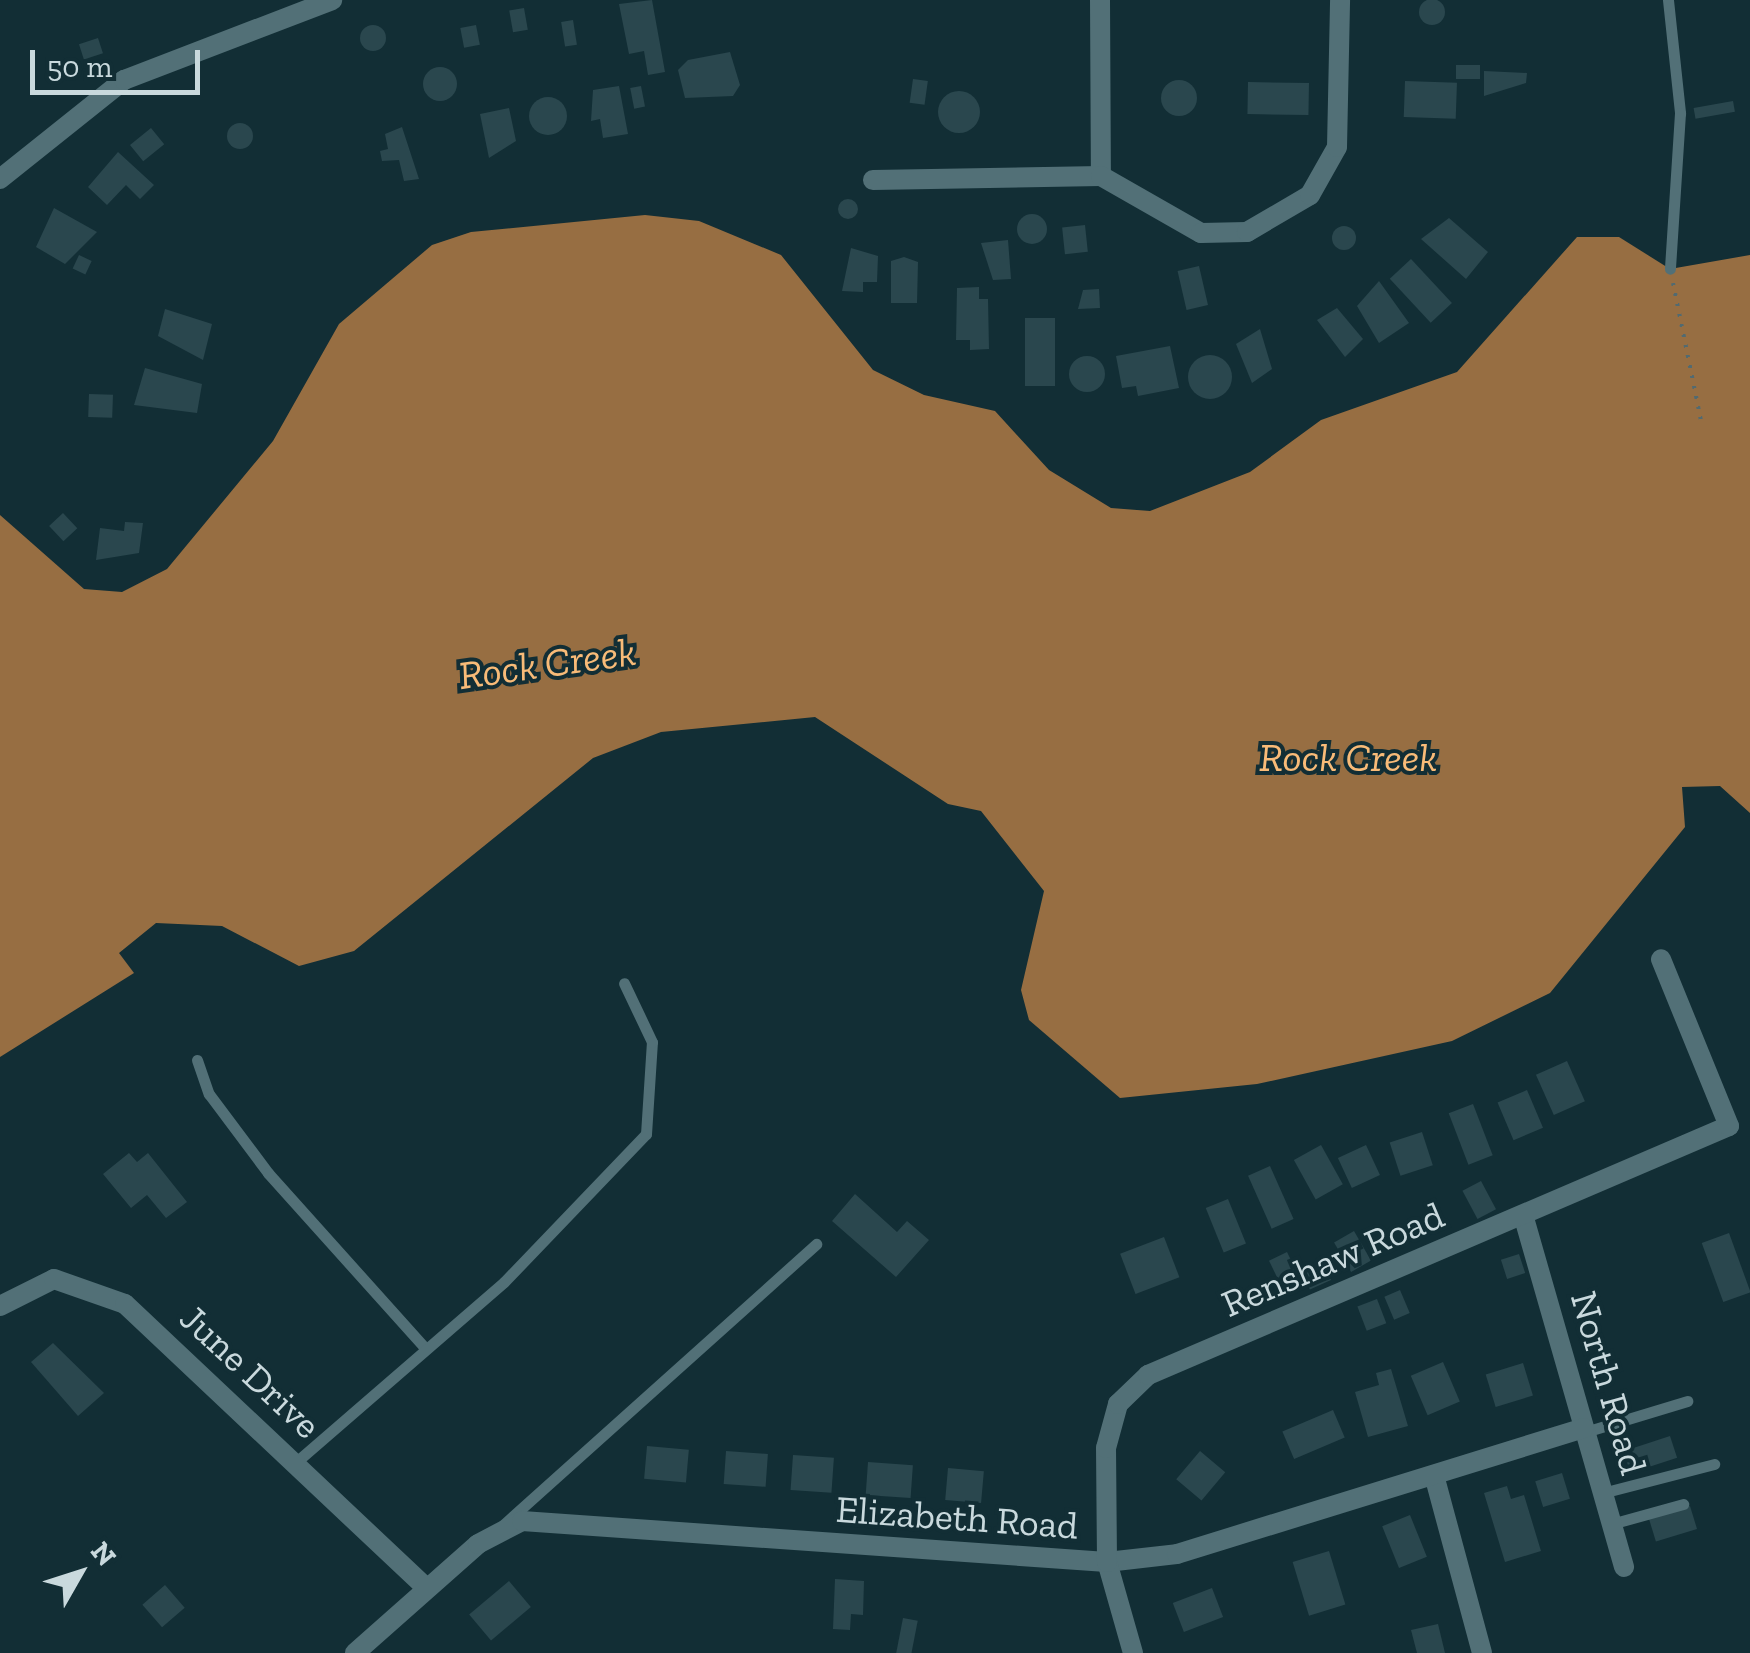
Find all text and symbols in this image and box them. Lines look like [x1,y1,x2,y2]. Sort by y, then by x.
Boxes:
scale bar [35,30,205,92]
text: 50 m [47,49,112,85]
water label: Rock Creek [455,627,639,699]
water label: Rock Creek [1259,733,1437,781]
street label: Renshaw Road [1215,1193,1451,1327]
street label: North Road [1560,1286,1656,1480]
street label: June Drive [170,1295,330,1449]
street label: Elizabeth Road [834,1487,1080,1549]
north arrow [30,1523,130,1623]
text: N [84,1535,123,1572]

